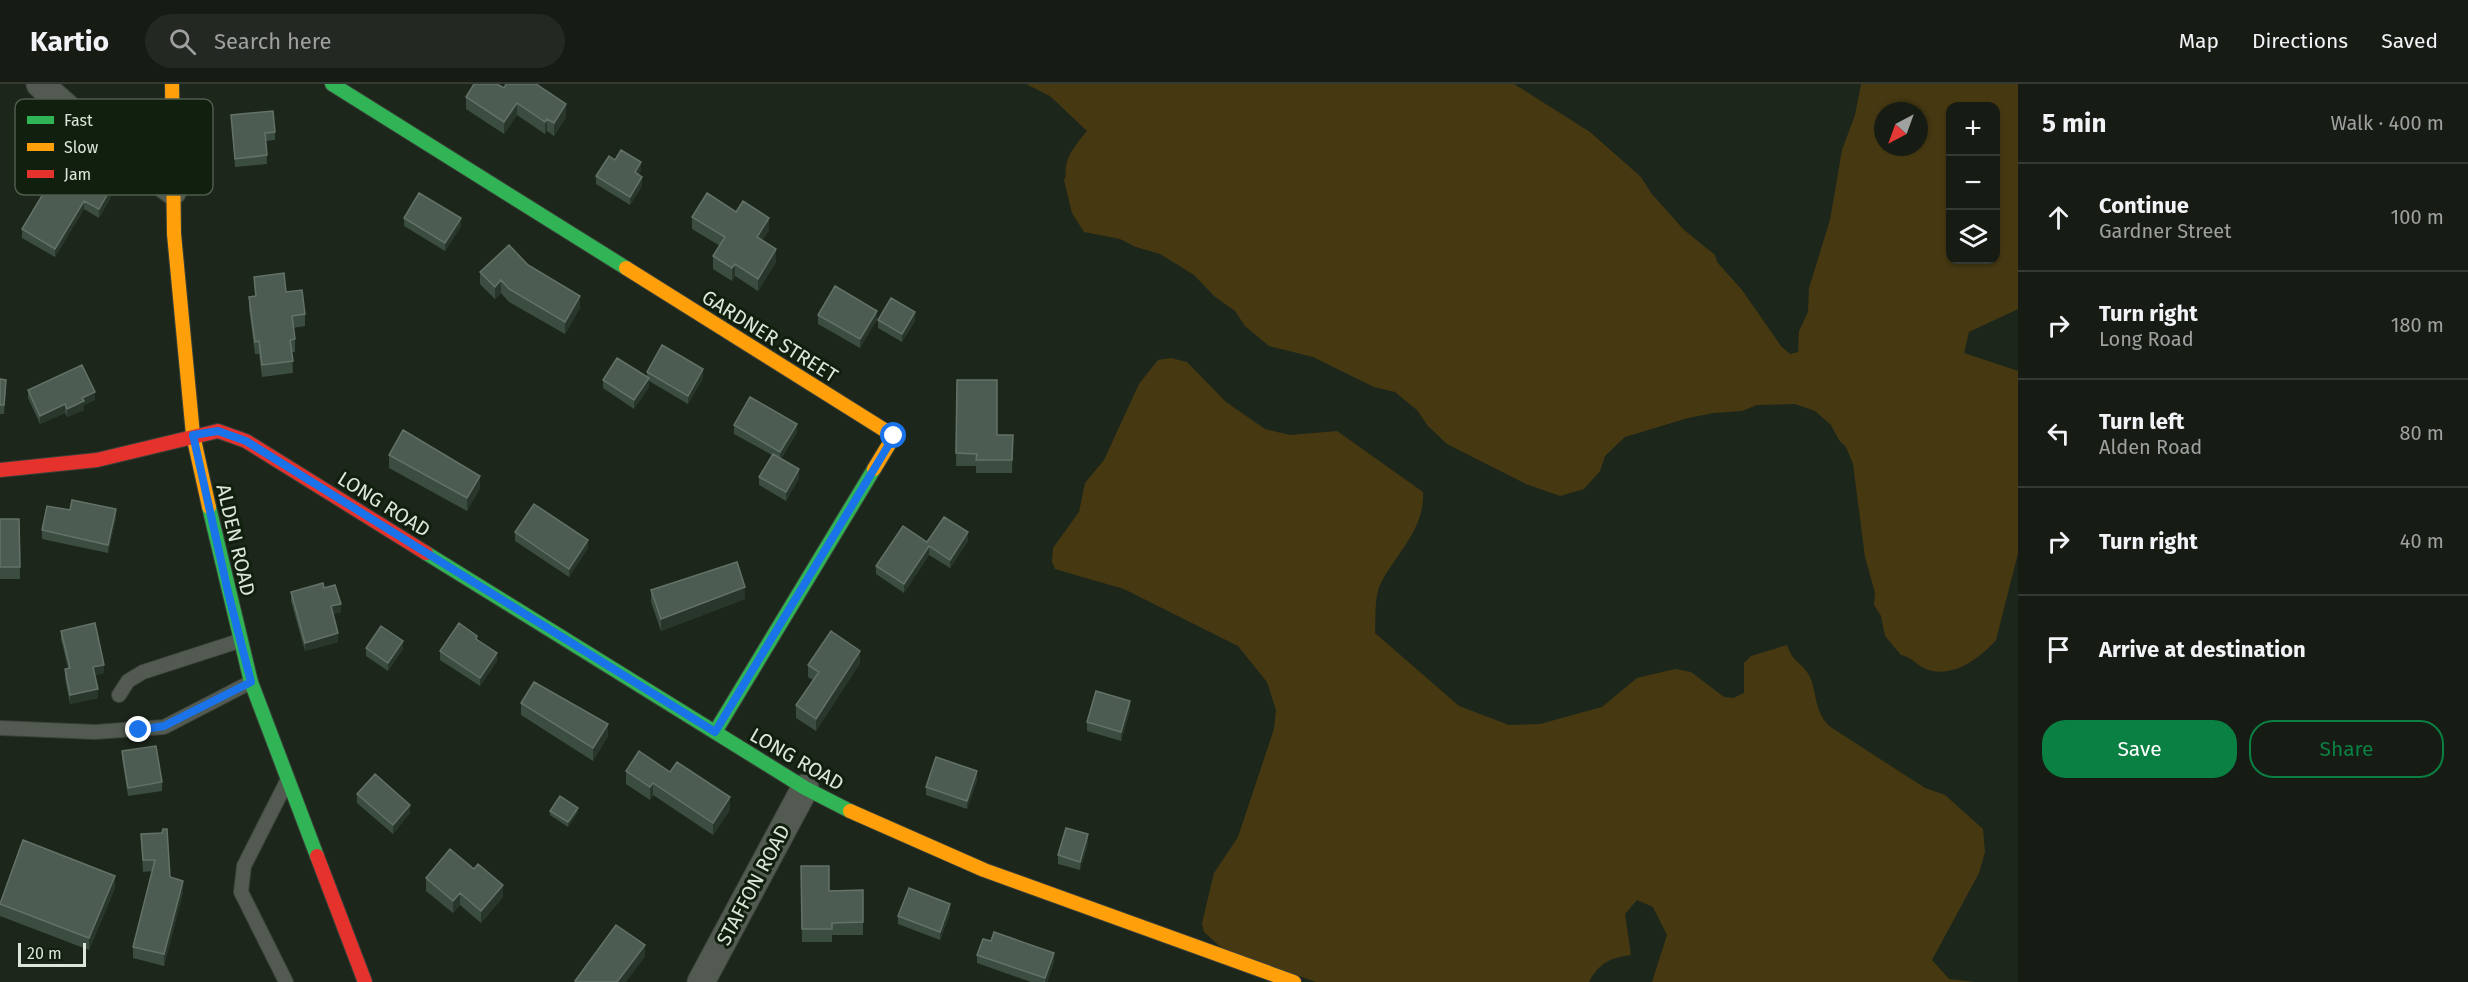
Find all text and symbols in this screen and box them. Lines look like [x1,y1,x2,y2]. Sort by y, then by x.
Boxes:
search box [145,14,565,68]
text: Kartio [30,25,109,58]
icon: search [166,25,199,58]
text: Search here [214,28,332,55]
text: Map [2179,28,2219,54]
text: Directions [2252,28,2348,54]
text: Saved [2381,28,2438,54]
legend [15,99,213,195]
north arrow [1874,102,1928,156]
map controls [1946,102,2000,264]
button: + [1946,102,2000,156]
text: 5 min [2042,108,2106,139]
text: Fast [64,111,93,130]
text: Walk · 400 m [2331,111,2444,135]
text: Slow [64,138,99,157]
button: − [1946,156,2000,210]
text: Jam [64,165,91,184]
text: Continue [2099,192,2189,219]
icon: ahead [2042,201,2075,234]
text: 100 m [2391,205,2444,229]
button: layers [1946,210,2000,264]
text: Gardner Street [2099,219,2231,243]
street label: GARDNER STREET [698,285,843,388]
text: Turn right [2099,300,2198,327]
icon: right [2042,309,2075,342]
text: 180 m [2391,313,2444,337]
text: Long Road [2099,327,2194,351]
text: Turn left [2099,408,2184,435]
icon: left [2042,417,2075,450]
text: 80 m [2399,421,2444,445]
route start [880,422,906,448]
text: Alden Road [2099,435,2202,459]
street label: LONG ROAD [333,466,435,542]
street label: ALDEN ROAD [211,482,261,598]
icon: right [2042,525,2075,558]
text: Turn right [2099,528,2198,555]
text: 40 m [2400,529,2444,553]
icon: arrive [2042,633,2075,666]
text: Arrive at destination [2099,636,2306,663]
route end [125,716,151,742]
button: Save [2042,720,2237,778]
button: Share [2249,720,2444,778]
street label: LONG ROAD [746,723,848,795]
street label: STAFFON ROAD [711,821,795,949]
scale bar [18,940,86,968]
text: 20 m [27,944,62,963]

